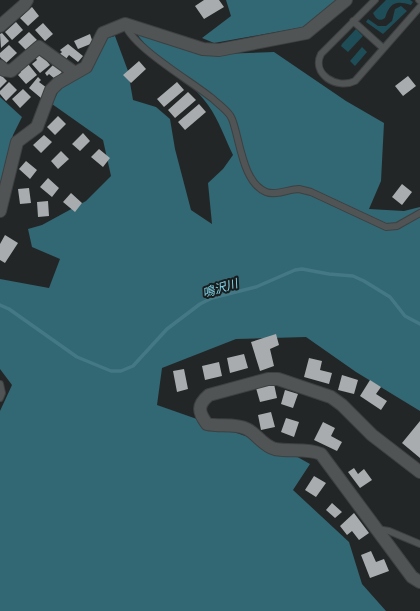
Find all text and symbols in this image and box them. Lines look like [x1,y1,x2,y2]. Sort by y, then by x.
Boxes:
water label: 鳴沢川 [201,276,241,299]

